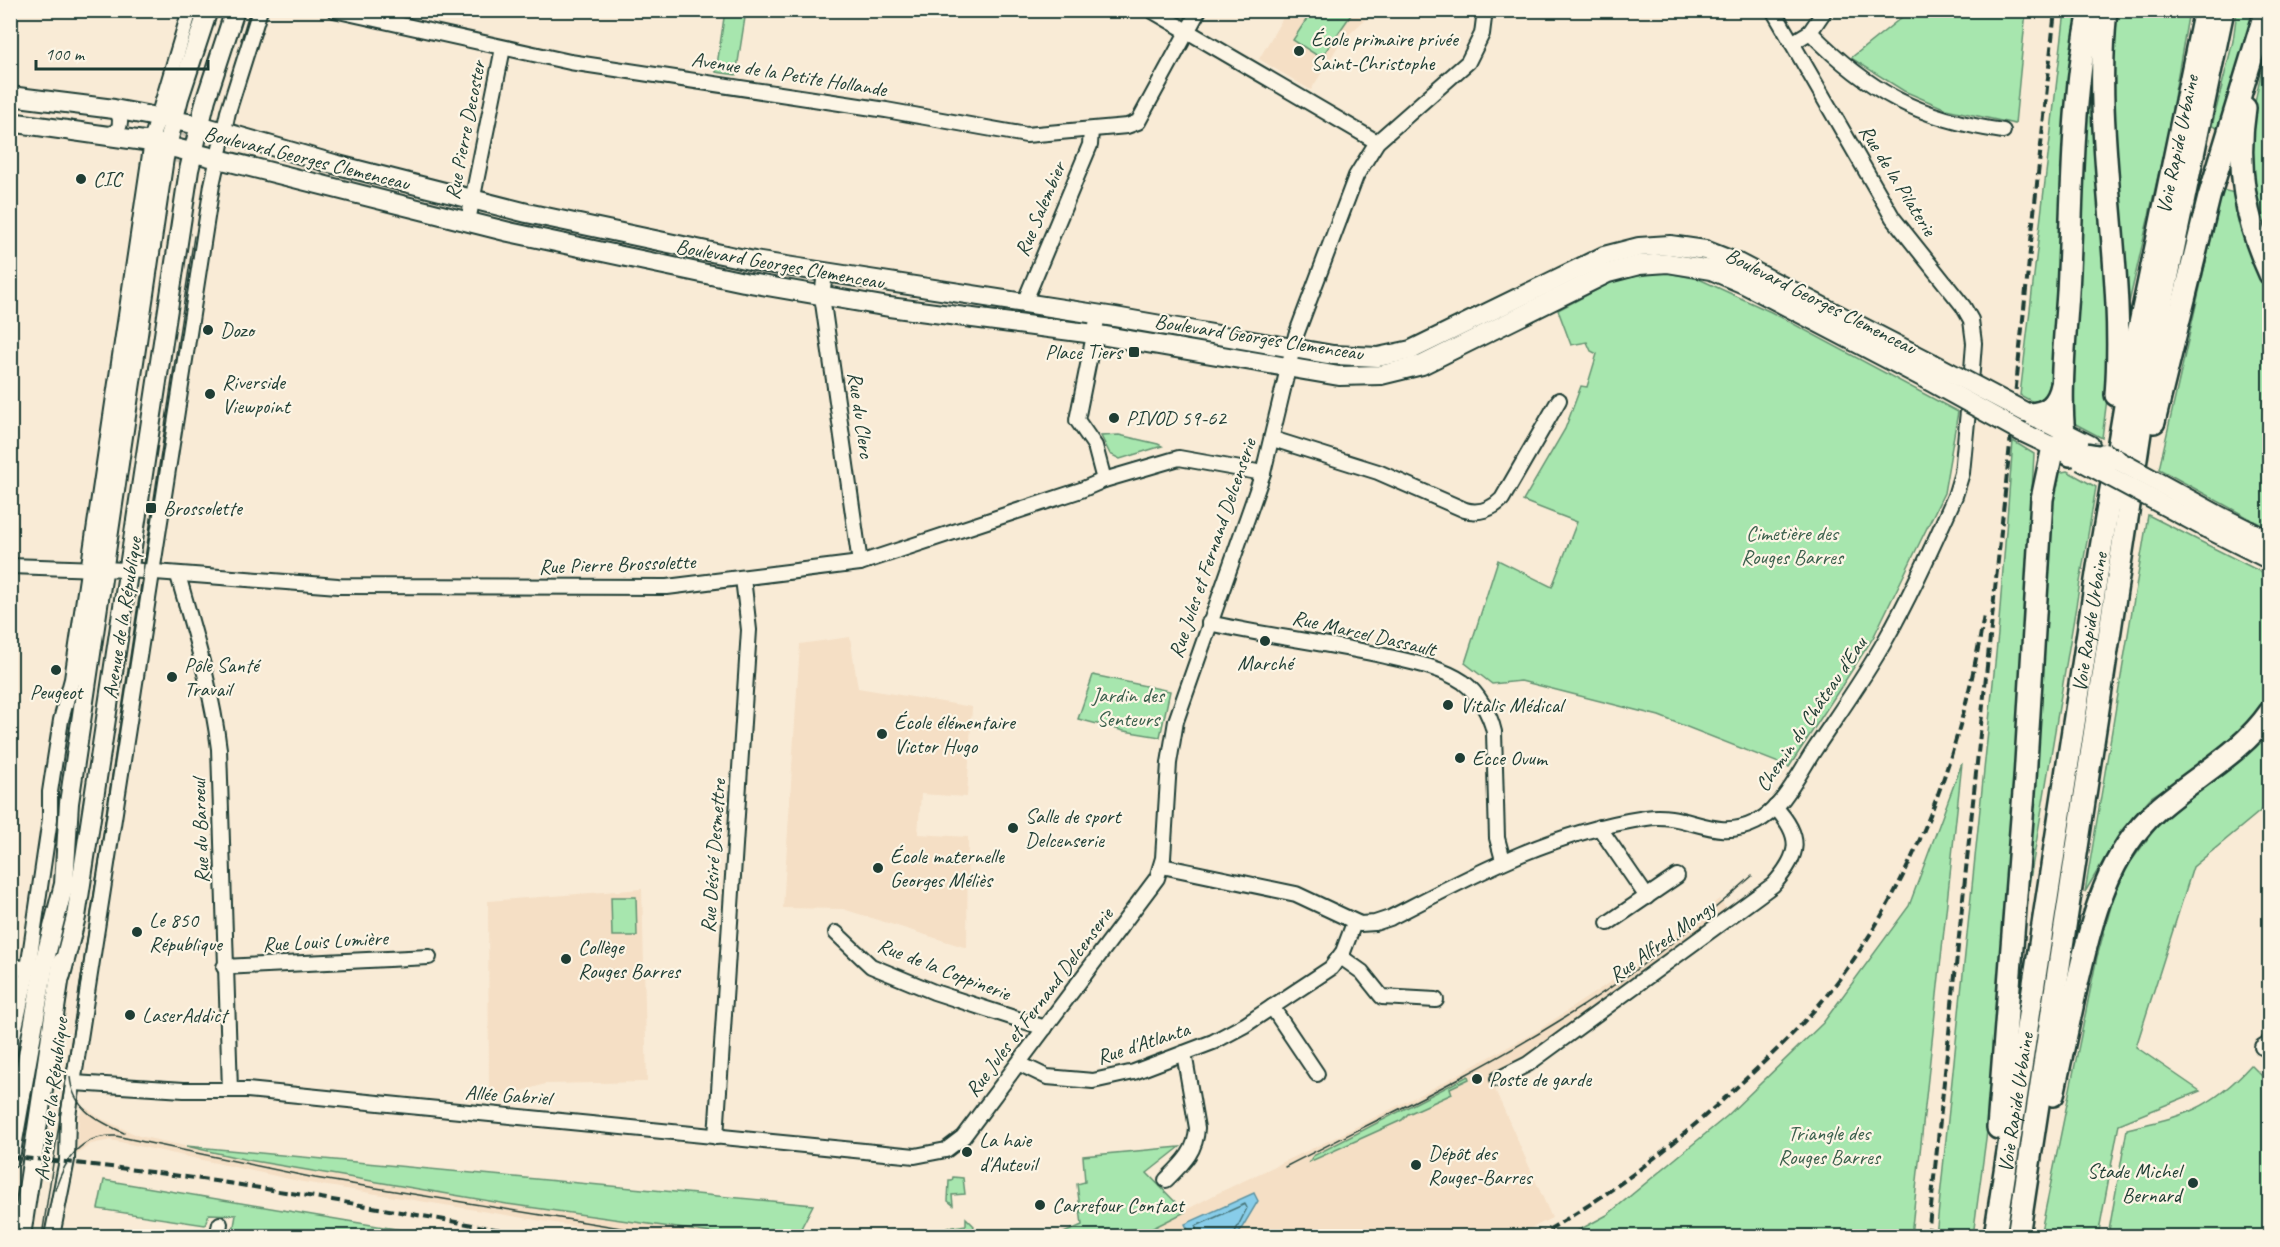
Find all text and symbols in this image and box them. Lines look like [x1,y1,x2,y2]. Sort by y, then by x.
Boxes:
place label: École primaire privée Saint-Christophe [1311,26,1460,76]
scale bar [36,33,208,71]
text: 100 m [45,43,86,65]
marker: École primaire privée Saint-Christophe [1292,44,1306,58]
street label: Avenue de la Petite Hollande [690,46,889,102]
street label: Rue Pierre Decoster [439,57,491,202]
street label: Voie Rapide Urbaine [2150,72,2204,216]
street label: Boulevard Georges Clemenceau [202,120,414,196]
street label: Rue de la Pilaterie [1854,120,1943,241]
street label: Rue Salembier [1009,156,1072,260]
place label: CIC [93,166,124,192]
marker: CIC [74,172,88,186]
street label: Boulevard Georges Clemenceau [674,233,887,295]
street label: Boulevard Georges Clemenceau [1721,242,1922,361]
street label: Boulevard Georges Clemenceau [1153,308,1366,367]
place label: Dozo [220,317,256,343]
marker: Dozo [201,323,215,337]
place label: Place Tiers [1045,339,1124,365]
marker: Place Tiers [1127,345,1141,359]
place label: Riverside Viewpoint [222,369,292,419]
street label: Rue du Clerc [842,370,880,461]
marker: Riverside Viewpoint [203,387,217,401]
place label: PIVOD 59-62 [1126,405,1227,431]
marker: PIVOD 59-62 [1107,411,1121,425]
street label: Rue Jules et Fernand Delcenserie [1162,434,1262,661]
place label: Brossolette [163,495,244,521]
marker: Brossolette [144,501,158,515]
park label: Cimetière des Rouges Barres [1741,520,1845,570]
street label: Avenue de la République [96,533,148,701]
street label: Rue Pierre Brossolette [538,548,697,580]
street label: Voie Rapide Urbaine [2066,550,2113,694]
street label: Rue Marcel Dassault [1290,604,1440,663]
street label: Chemin du Château d'Eau [1750,631,1873,796]
marker: Marché [1258,634,1272,648]
place label: Marché [1237,650,1296,676]
place label: Pôle Santé Travail [184,652,262,702]
marker: Peugeot [49,663,63,677]
marker: Pôle Santé Travail [165,670,179,684]
place label: Peugeot [30,679,84,705]
park label: Jardin des Senteurs [1091,682,1166,732]
place label: Vitalis Médical [1460,692,1566,718]
marker: Vitalis Médical [1441,698,1455,712]
place label: École élémentaire Victor Hugo [894,709,1017,759]
marker: École élémentaire Victor Hugo [875,727,889,741]
place label: Ecce Ovum [1472,745,1549,771]
marker: Ecce Ovum [1453,751,1467,765]
street label: Rue du Baroeul [185,775,215,884]
street label: Rue Désiré Desmettre [695,777,731,934]
place label: Salle de sport Delcenserie [1025,803,1122,853]
marker: Salle de sport Delcenserie [1006,821,1020,835]
place label: École maternelle Georges Méliès [890,843,1005,893]
marker: École maternelle Georges Méliès [871,861,885,875]
street label: Rue Alfred Mongy [1604,893,1722,988]
street label: Rue Jules et Fernand Delcenserie [959,901,1119,1102]
place label: Le 850 République [149,907,224,957]
marker: Le 850 République [130,925,144,939]
street label: Rue Louis Lumière [262,925,390,957]
street label: Rue de la Coppinerie [874,932,1015,1007]
place label: Collège Rouges Barres [578,934,682,984]
marker: Collège Rouges Barres [559,952,573,966]
place label: LaserAddict [142,1002,230,1028]
marker: LaserAddict [123,1008,137,1022]
street label: Avenue de la République [28,1014,74,1182]
street label: Rue d'Atlanta [1093,1015,1194,1070]
street label: Voie Rapide Urbaine [1992,1030,2039,1174]
place label: Poste de garde [1489,1066,1592,1092]
marker: Poste de garde [1470,1072,1484,1086]
street label: Allée Gabriel [464,1079,555,1111]
park label: Triangle des Rouges Barres [1778,1120,1882,1170]
place label: La haie d'Auteuil [979,1127,1040,1177]
place label: Dépôt des Rouges-Barres [1428,1140,1534,1190]
marker: La haie d'Auteuil [960,1145,974,1159]
marker: Dépôt des Rouges-Barres [1409,1158,1423,1172]
place label: Stade Michel Bernard [2087,1158,2185,1208]
marker: Stade Michel Bernard [2186,1176,2200,1190]
place label: Carrefour Contact [1052,1192,1186,1218]
marker: Carrefour Contact [1033,1198,1047,1212]

